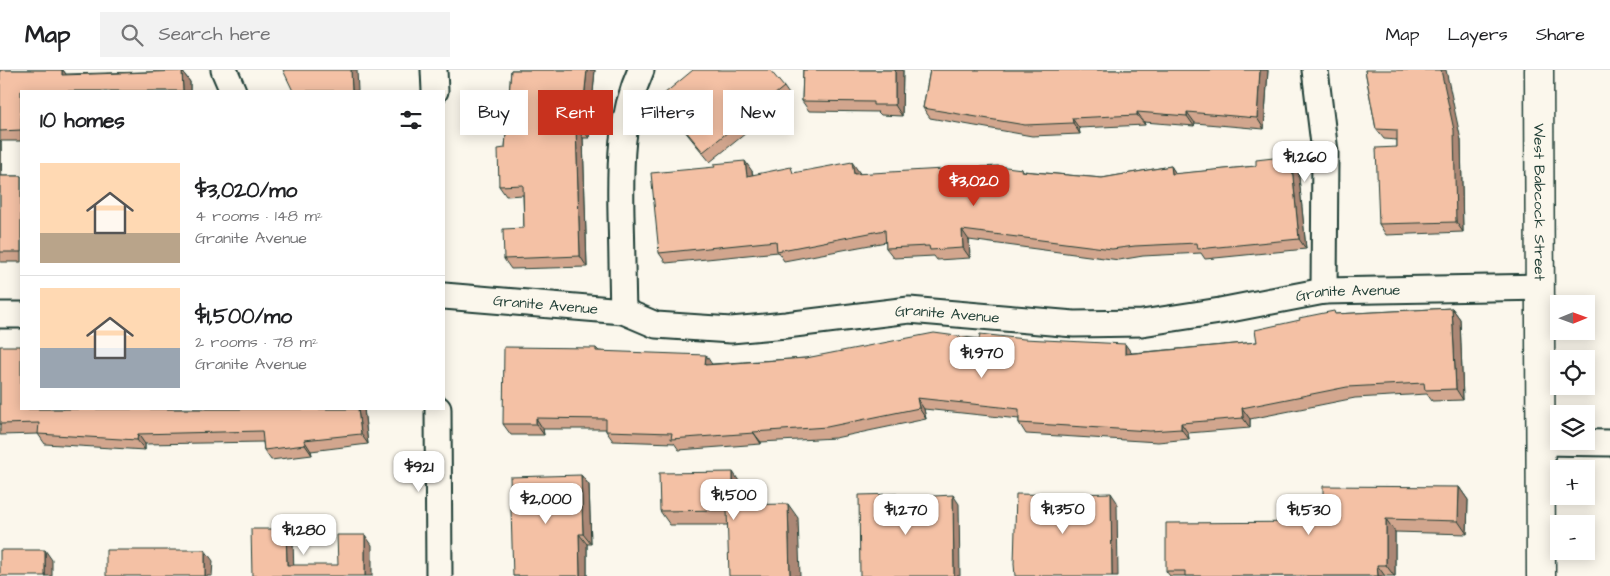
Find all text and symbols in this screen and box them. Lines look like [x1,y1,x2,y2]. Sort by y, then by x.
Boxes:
search box [100,12,450,57]
text: Map [25,18,70,52]
icon: search [118,21,146,49]
text: Search here [158,21,271,48]
text: Map [1385,22,1419,47]
text: Layers [1447,22,1508,47]
text: Share [1536,22,1585,47]
chip: Buy [460,90,528,135]
chip: Rent [538,90,613,135]
chip: Filters [623,90,713,135]
chip: New [723,90,794,135]
text: 10 homes [40,106,125,135]
icon: filters [397,106,425,134]
street label: West Babcock Street [1528,123,1550,281]
pin: $1,260 [1264,140,1346,183]
text: $1,260 [1283,146,1327,168]
pin: $3,020 [933,164,1015,207]
text: $3,020 [949,170,999,192]
text: $3,020/mo [195,176,297,205]
icon: home [80,183,140,243]
text: 4 rooms · 148 m² [195,205,323,227]
text: Granite Avenue [195,227,307,249]
street label: Granite Avenue [1294,280,1401,307]
street label: Granite Avenue [492,290,599,320]
north arrow [1550,295,1595,340]
map controls [1550,295,1595,560]
street label: Granite Avenue [894,300,1000,329]
text: $1,500/mo [195,302,292,331]
icon: home [80,308,140,368]
text: 2 rooms · 78 m² [195,331,318,353]
pin: $1,970 [941,336,1023,379]
text: $1,970 [961,342,1003,364]
button: locate [1550,350,1595,395]
text: Granite Avenue [195,353,307,375]
button: layers [1550,405,1595,450]
pin: $921 [389,450,449,493]
text: $921 [404,456,434,478]
button: + [1550,460,1595,505]
pin: $1,500 [693,478,775,521]
pin: $2,000 [505,482,587,525]
text: $1,500 [711,484,757,506]
text: $2,000 [520,488,572,510]
pin: $1,350 [1022,492,1104,535]
pin: $1,270 [865,494,947,536]
pin: $1,530 [1268,494,1350,536]
text: $1,350 [1041,498,1085,520]
text: $1,270 [885,499,927,521]
text: $1,530 [1287,499,1331,521]
pin: $1,280 [263,514,345,556]
button: − [1550,515,1595,560]
text: $1,280 [282,519,326,541]

